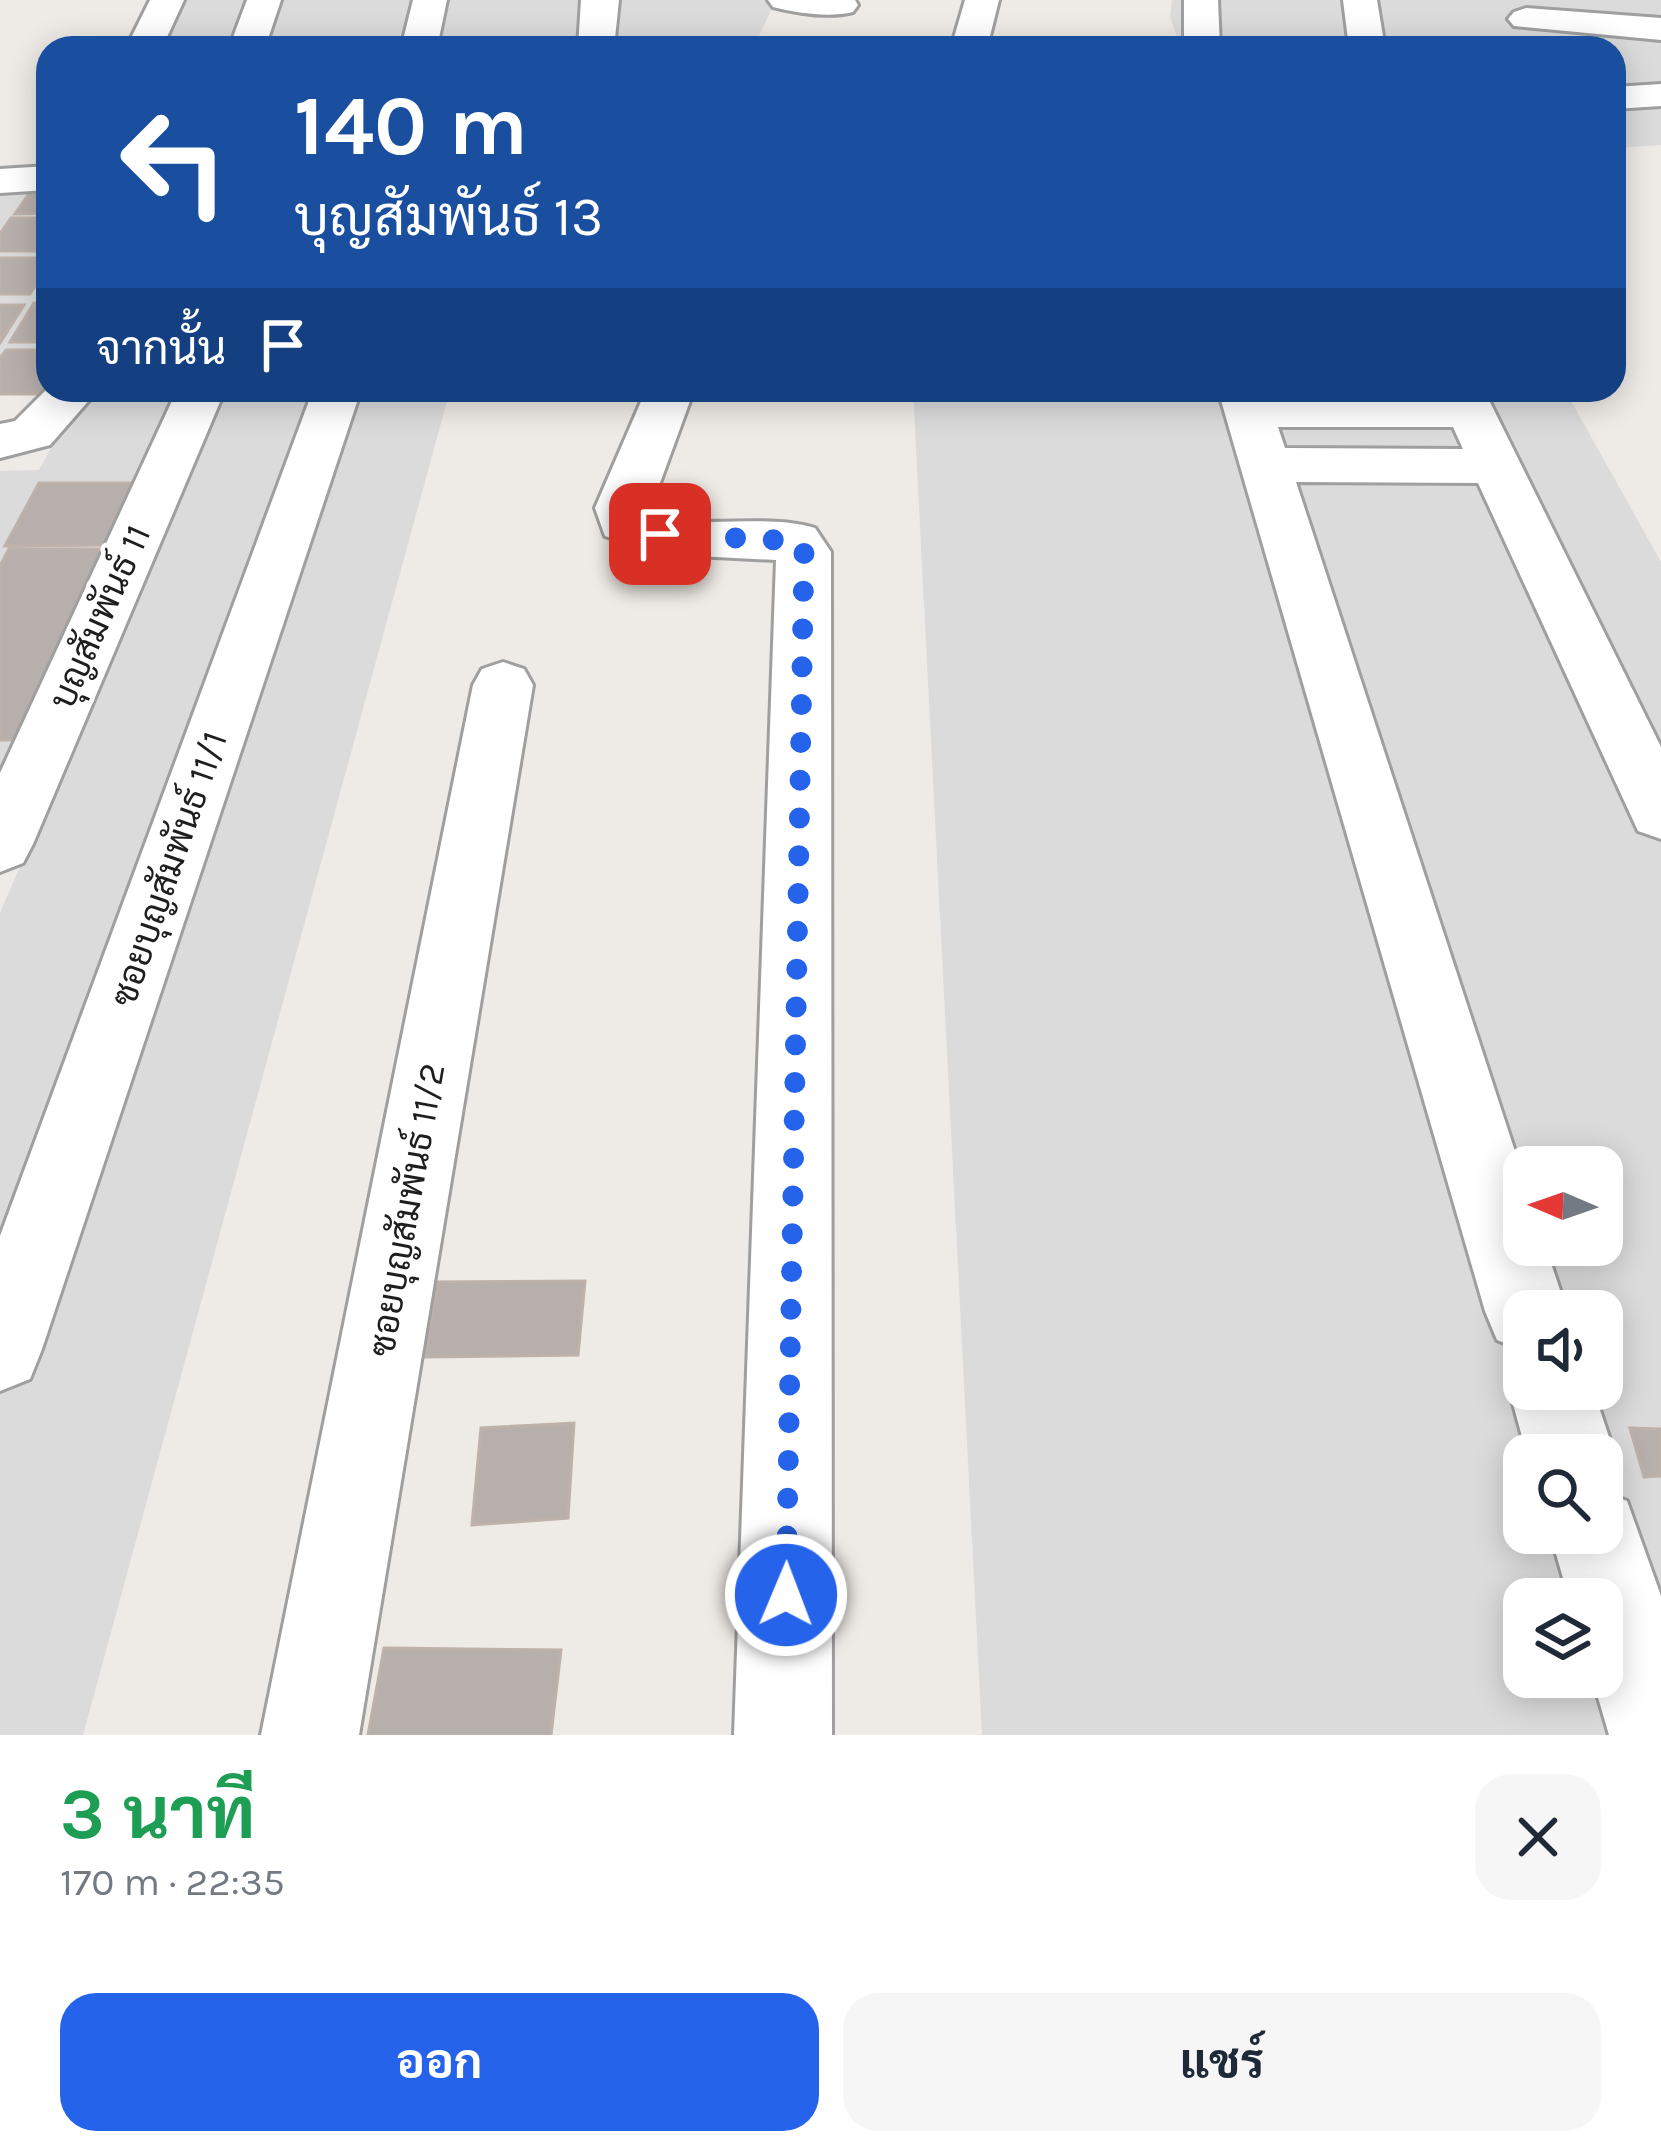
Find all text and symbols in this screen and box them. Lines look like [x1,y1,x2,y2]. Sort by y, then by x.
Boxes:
text: 140 m [294,77,528,175]
icon: left [96,84,252,240]
text: บุญสัมพันธ์ 13 [294,185,603,249]
icon: arrive [250,312,316,378]
text: จากนั้น [96,323,226,375]
pin [609,483,711,585]
icon: arrive [627,501,693,567]
street label: บุญสัมพันธ์ 11 [39,518,162,717]
street label: ซอยบุญสัมพันธ์ 11/1 [100,725,239,1013]
street label: ซอยบุญสัมพันธ์ 11/2 [359,1060,456,1360]
north arrow [1503,1146,1623,1266]
map controls [1503,1146,1623,1698]
button: sound [1503,1290,1623,1410]
button: search [1503,1434,1623,1554]
position arrow [723,1532,849,1658]
button: layers [1503,1578,1623,1698]
text: 3 นาที [60,1772,255,1856]
button: close [1475,1774,1601,1900]
text: 170 m · 22:35 [60,1859,285,1905]
button: ออก [60,1993,819,2131]
button: แชร์ [843,1993,1601,2131]

